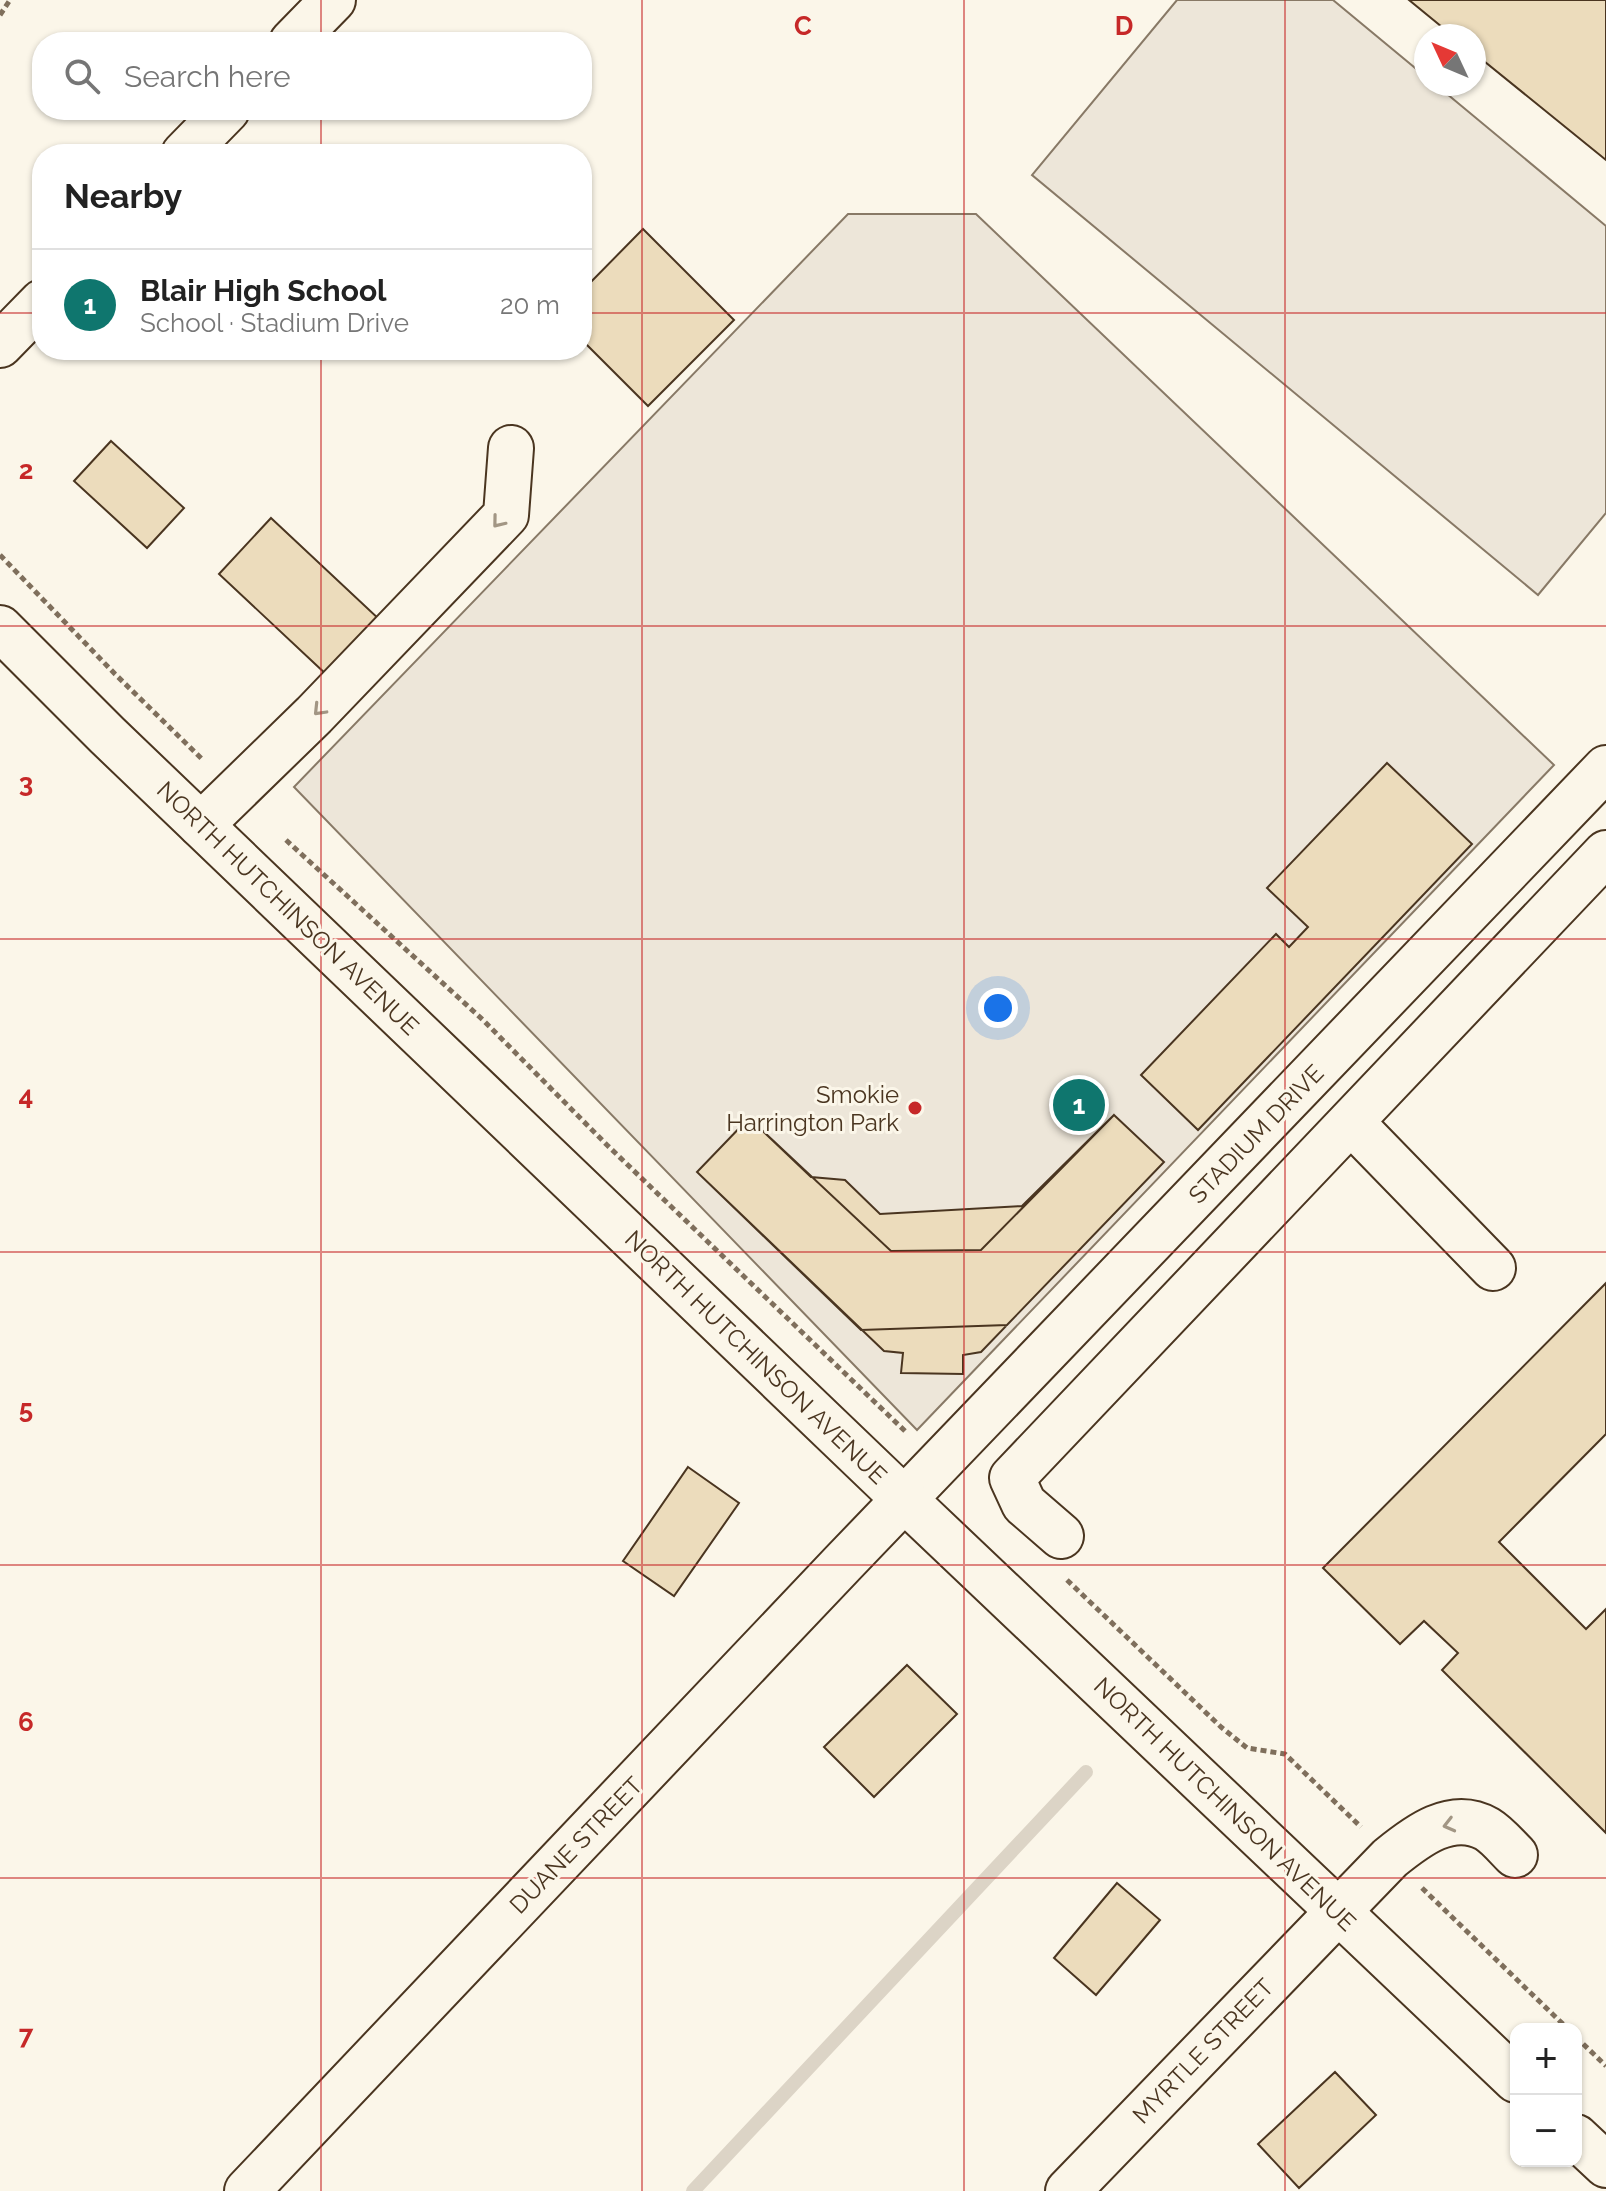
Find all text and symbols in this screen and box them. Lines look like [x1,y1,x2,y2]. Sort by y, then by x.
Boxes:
text: C [794,11,812,41]
text: D [1115,11,1133,41]
north arrow [1414,24,1486,96]
search box [32,32,592,120]
icon: search [60,54,104,98]
text: Search here [124,59,291,94]
text: Nearby [64,176,182,216]
text: Blair High School [140,273,387,308]
text: 1 [84,290,96,320]
text: 20 m [500,290,560,320]
text: School · Stadium Drive [140,308,409,338]
text: 2 [19,455,33,485]
one-way arrow [493,513,507,528]
one-way arrow [314,701,328,715]
text: 3 [19,768,33,798]
street label: NORTH HUTCHINSON AVENUE [151,775,425,1041]
your location [978,988,1018,1028]
street label: STADIUM DRIVE [1182,1059,1330,1209]
pin: 1 [1053,1075,1105,1135]
place label: Smokie Harrington Park [726,1080,899,1137]
text: 4 [19,1081,33,1111]
marker: Smokie Harrington Park [906,1099,924,1117]
street label: NORTH HUTCHINSON AVENUE [619,1224,893,1490]
text: 5 [19,1394,33,1424]
street label: NORTH HUTCHINSON AVENUE [1088,1671,1362,1937]
text: 6 [18,1707,34,1737]
street label: DUANE STREET [503,1770,649,1919]
one-way arrow [1442,1815,1456,1832]
street label: MYRTLE STREET [1126,1972,1280,2129]
text: 7 [19,2020,34,2050]
map controls [1510,2023,1582,2167]
button: + [1510,2023,1582,2095]
button: − [1510,2095,1582,2167]

